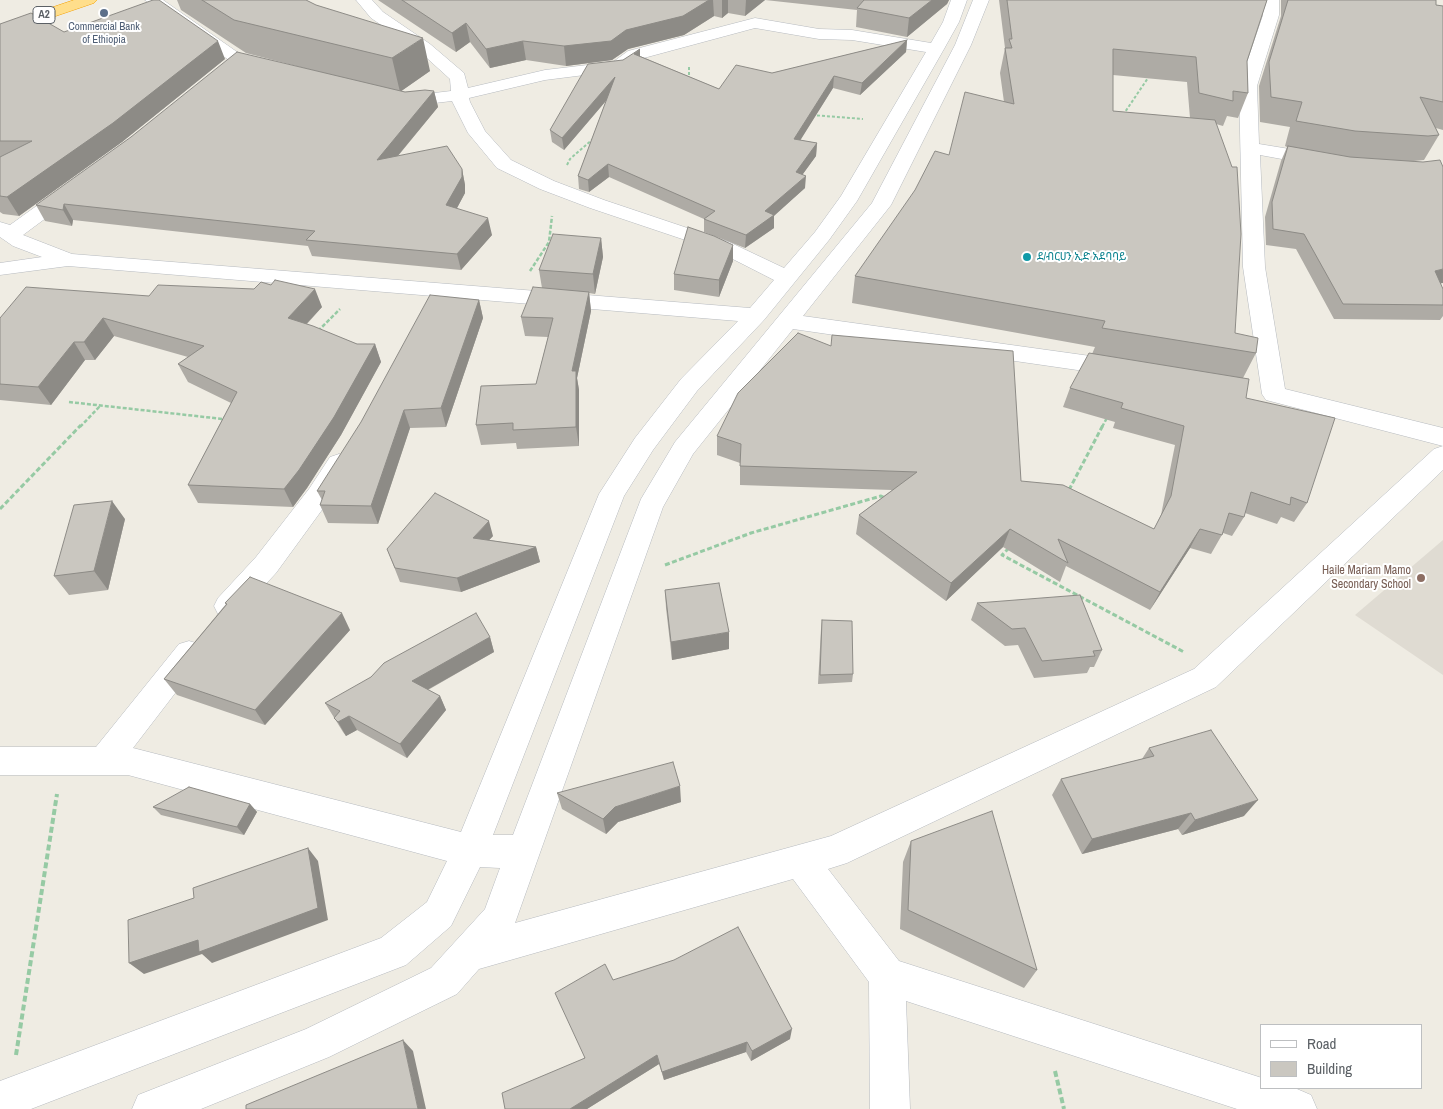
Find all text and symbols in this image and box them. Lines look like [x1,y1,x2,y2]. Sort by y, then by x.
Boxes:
road number: A2 [33,6,55,24]
marker: Commercial Bank of Ethiopia [98,7,110,19]
place label: Commercial Bank of Ethiopia [68,20,140,46]
place label: ደ/ብርሀን ኢድ አደባባይ [1037,250,1127,264]
marker: ደ/ብርሀን ኢድ አደባባይ [1021,251,1033,263]
place label: Haile Mariam Mamo Secondary School [1322,564,1411,592]
marker: Haile Mariam Mamo Secondary School [1415,572,1427,584]
legend [1260,1024,1423,1089]
text: Road [1307,1033,1336,1054]
text: Building [1307,1058,1352,1079]

